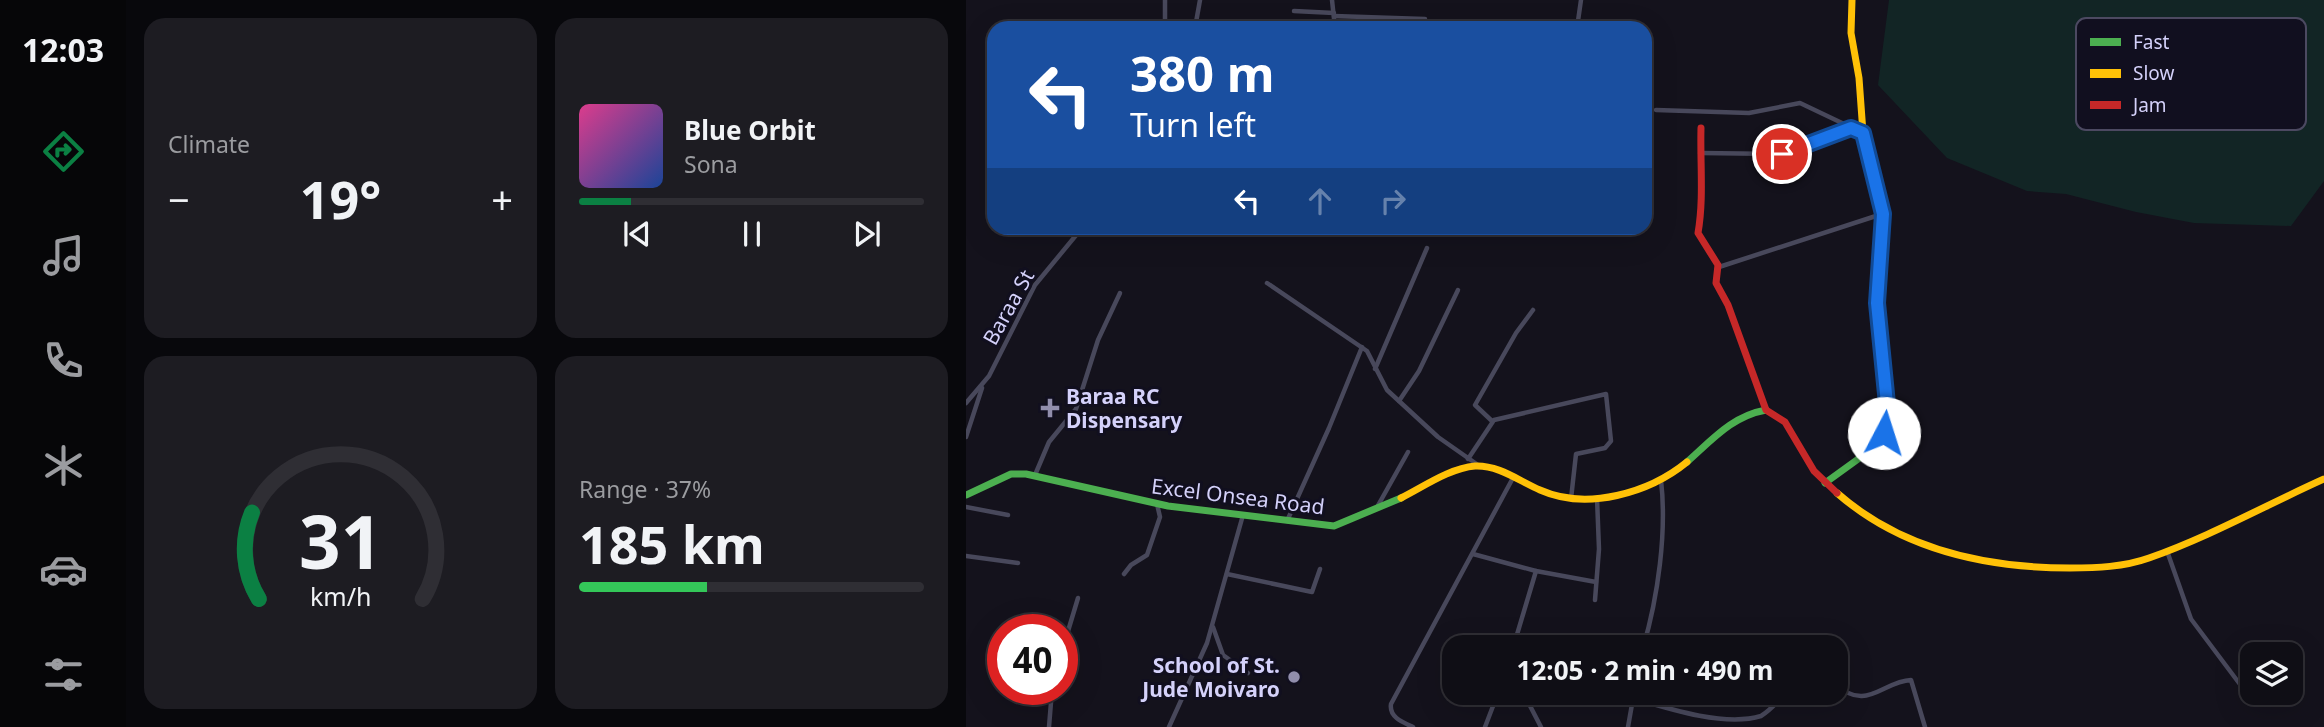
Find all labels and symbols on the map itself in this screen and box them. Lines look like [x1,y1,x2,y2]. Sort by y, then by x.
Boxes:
legend [2076,18,2306,130]
text: Fast [2133,29,2170,55]
text: Slow [2133,60,2174,86]
text: Jam [2131,92,2167,118]
pin [1752,124,1812,184]
street label: Baraa St [976,264,1040,350]
place label: Baraa RC Dispensary [1066,382,1182,434]
position arrow [1847,396,1921,470]
marker: Baraa RC Dispensary [1040,398,1060,418]
street label: Excel Onsea Road [1150,471,1326,521]
speed limit sign: 40 [987,614,1078,705]
place label: School of St. Jude Moivaro [1140,651,1280,703]
marker: School of St. Jude Moivaro [1286,669,1302,685]

